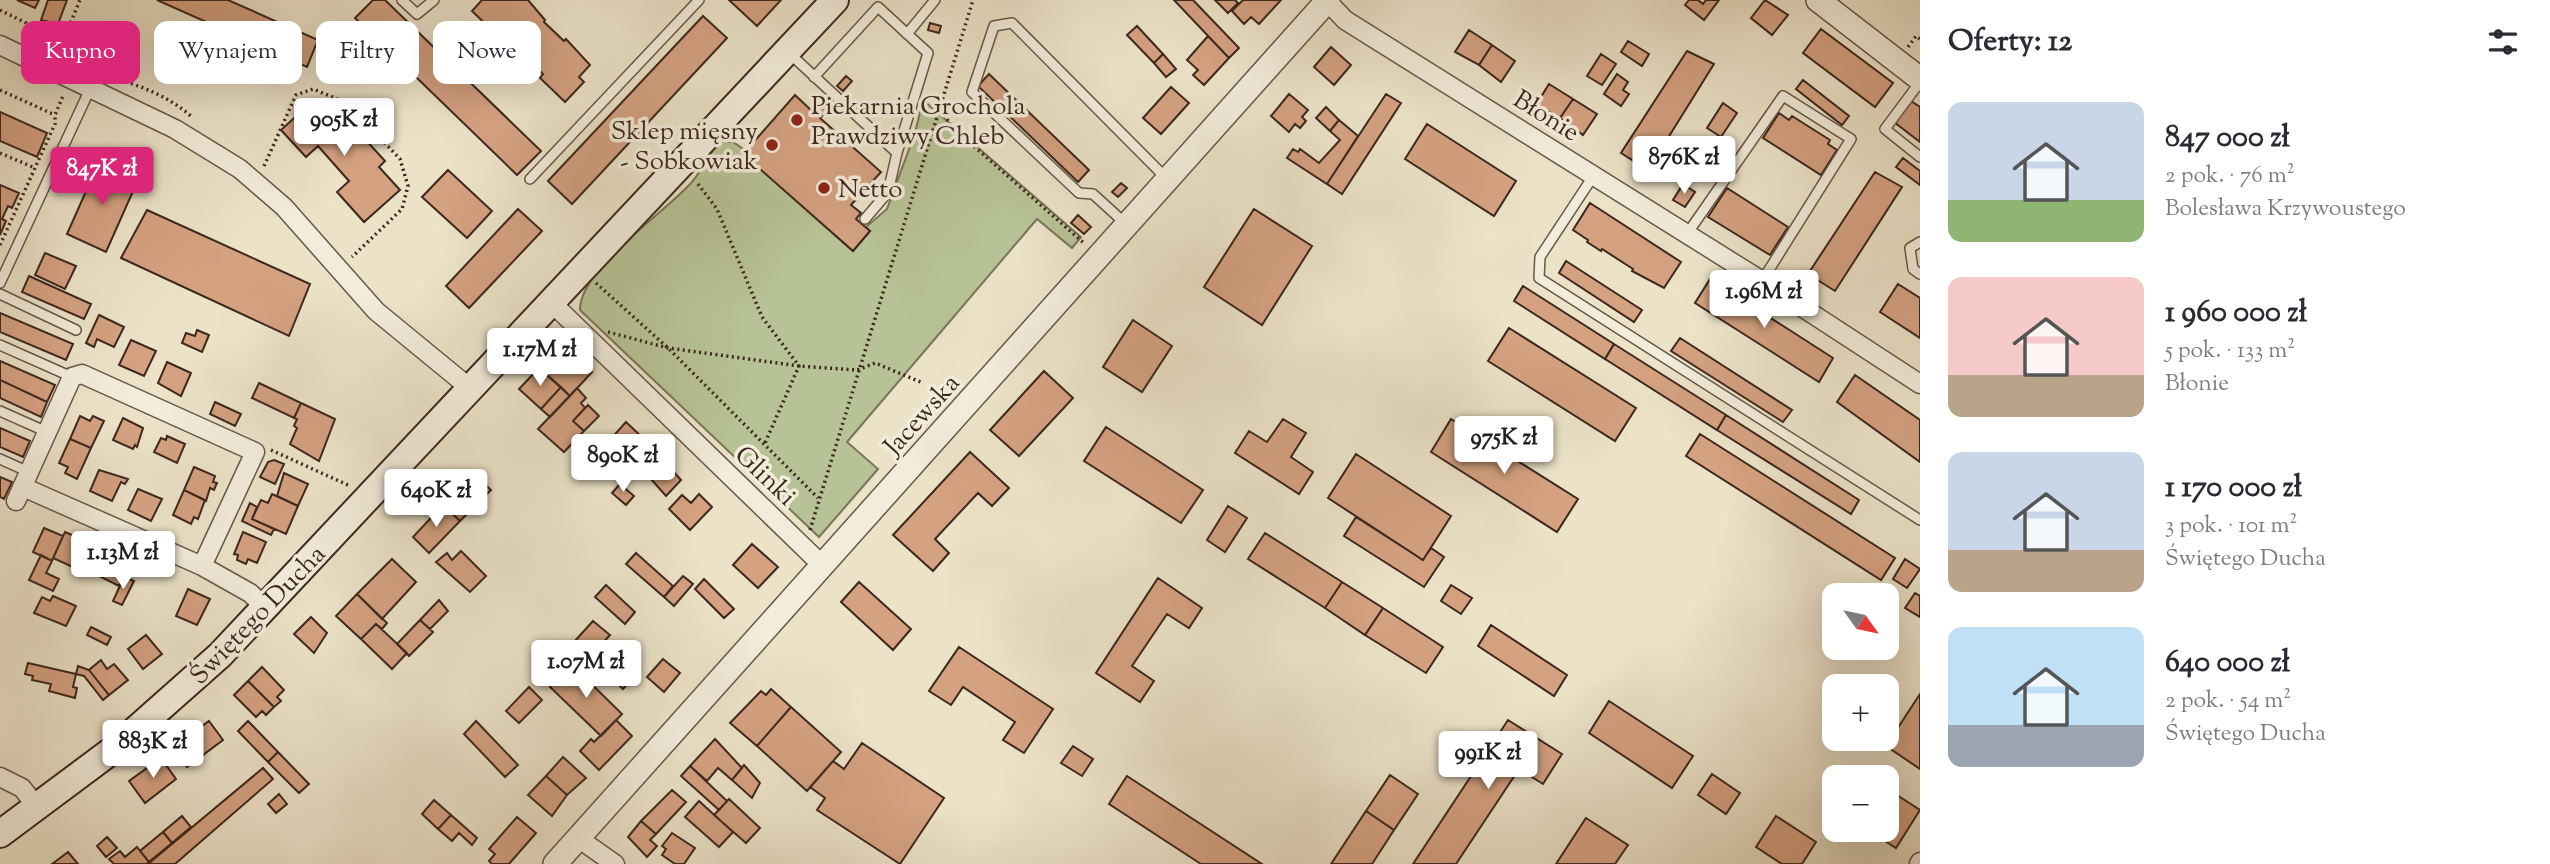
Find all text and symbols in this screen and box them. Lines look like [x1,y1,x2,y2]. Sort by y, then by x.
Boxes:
chip: Kupno [21,21,140,84]
chip: Wynajem [154,21,302,84]
chip: Filtry [316,21,419,84]
chip: Nowe [433,21,541,84]
text: Oferty: 12 [1948,21,2072,64]
icon: filters [2484,23,2522,61]
street label: Błonie [1505,82,1586,152]
place label: Piekarnia Grochola Prawdziwy Chleb [811,89,1026,156]
pin: 905K zł [279,99,409,158]
text: 905K zł [310,104,378,137]
marker: Piekarnia Grochola Prawdziwy Chleb [789,112,805,128]
place label: Sklep mięsny - Sobkowiak [611,114,758,181]
text: 847 000 zł [2165,117,2290,160]
icon: home [2004,130,2088,214]
pin: 876K zł [1619,136,1749,196]
marker: Sklep mięsny - Sobkowiak [764,137,780,153]
text: 876K zł [1648,142,1720,175]
pin: 847K zł [37,148,167,207]
text: 847K zł [66,153,138,186]
text: 2 pok. · 76 m² [2165,160,2294,193]
place label: Netto [838,172,902,209]
marker: Netto [816,180,832,196]
text: Bolesława Krzywoustego [2165,193,2406,226]
pin: 1.96M zł [1692,270,1836,330]
text: 1.96M zł [1726,276,1802,309]
text: 1 960 000 zł [2165,292,2307,335]
icon: home [2004,305,2088,389]
pin: 1.17M zł [468,328,612,388]
text: 1.17M zł [503,334,577,367]
text: 5 pok. · 133 m² [2165,335,2295,368]
street label: Jacewska [875,367,970,466]
text: Błonie [2165,368,2229,401]
pin: 975K zł [1439,416,1569,476]
text: 975K zł [1470,422,1538,455]
pin: 890K zł [558,434,688,494]
street label: Glinki [725,438,803,515]
text: 890K zł [587,440,659,473]
text: 1 170 000 zł [2165,467,2302,510]
pin: 640K zł [371,470,501,529]
text: 640K zł [400,475,472,508]
icon: home [2004,480,2088,564]
text: 3 pok. · 101 m² [2165,510,2297,543]
pin: 1.13M zł [51,532,195,591]
text: 1.13M zł [87,537,159,570]
street label: Świętego Ducha [182,537,335,694]
text: Świętego Ducha [2165,543,2326,576]
north arrow [1822,583,1899,660]
map controls [1822,583,1899,842]
pin: 1.07M zł [514,640,658,700]
text: 640 000 zł [2165,642,2290,685]
text: 1.07M zł [547,646,625,679]
icon: home [2004,655,2088,739]
button: + [1822,674,1899,751]
text: 2 pok. · 54 m² [2165,685,2291,718]
text: Świętego Ducha [2165,718,2326,751]
pin: 883K zł [88,720,218,780]
text: 883K zł [119,726,187,759]
pin: 991K zł [1423,732,1553,791]
text: 991K zł [1455,737,1521,770]
button: − [1822,765,1899,842]

